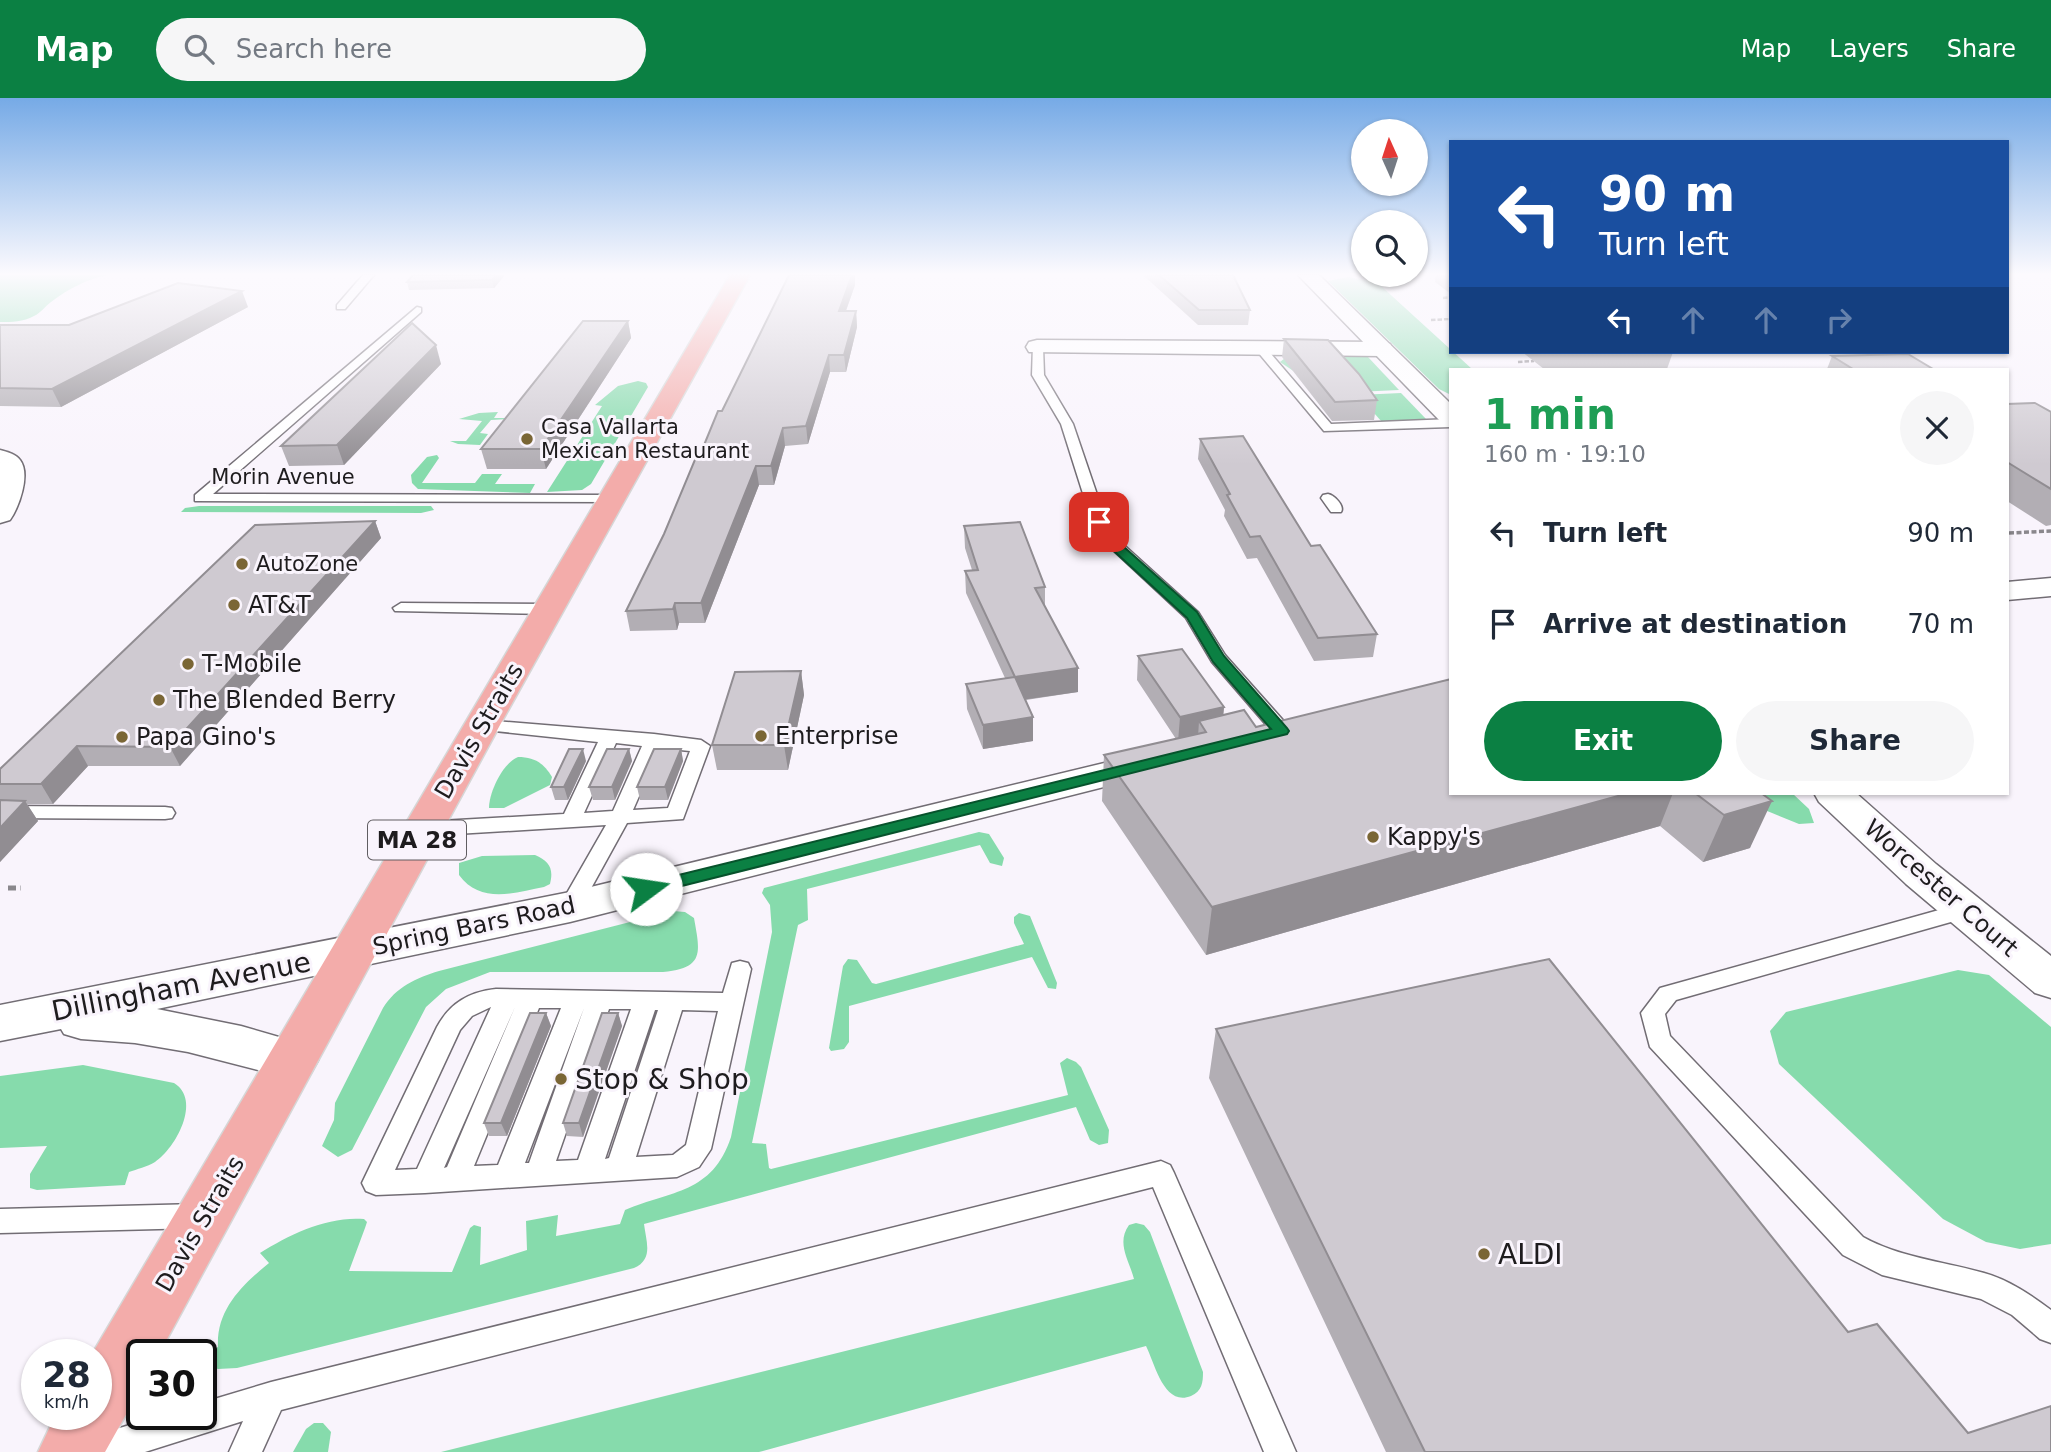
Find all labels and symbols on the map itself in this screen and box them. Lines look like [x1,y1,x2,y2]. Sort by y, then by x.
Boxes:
north arrow [1351,119,1428,196]
place label: Casa Vallarta Mexican Restaurant [541,415,749,463]
marker: Casa Vallarta Mexican Restaurant [519,431,535,447]
street label: Morin Avenue [211,465,355,489]
pin [1069,492,1129,552]
place label: AutoZone [256,552,358,576]
marker: AutoZone [234,556,250,572]
place label: AT&T [248,591,311,619]
marker: AT&T [226,597,242,613]
place label: T-Mobile [201,650,302,678]
marker: T-Mobile [180,656,196,672]
street label: Davis Straits [429,658,529,804]
place label: The Blended Berry [172,686,396,714]
marker: The Blended Berry [151,692,167,708]
place label: Enterprise [775,722,898,750]
place label: Papa Gino's [136,723,276,751]
marker: Enterprise [753,728,769,744]
marker: Papa Gino's [114,729,130,745]
street label: Worcester Court [1858,814,2024,962]
road number: MA 28 [368,820,466,860]
place label: Kappy's [1387,823,1481,851]
marker: Kappy's [1365,829,1381,845]
position arrow [609,852,683,926]
street label: Spring Bars Road [370,891,578,961]
street label: Dillingham Avenue [49,945,313,1028]
place label: Stop & Shop [575,1063,749,1096]
marker: Stop & Shop [553,1071,569,1087]
street label: Davis Straits [150,1151,250,1297]
place label: ALDI [1498,1238,1563,1271]
marker: ALDI [1476,1246,1492,1262]
speed limit sign: 30 [126,1339,217,1430]

